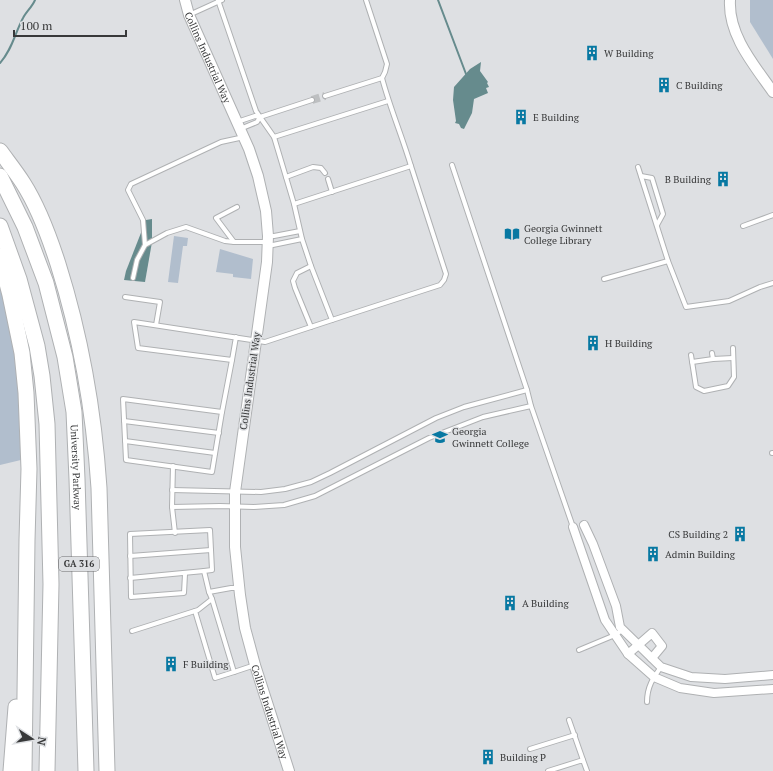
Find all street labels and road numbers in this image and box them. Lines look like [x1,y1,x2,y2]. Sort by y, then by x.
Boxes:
street label: Collins Industrial Way [182,10,234,106]
street label: Collins Industrial Way [237,330,263,431]
street label: University Parkway [68,424,84,511]
road number: GA 316 [59,557,99,571]
street label: Collins Industrial Way [249,663,292,761]

